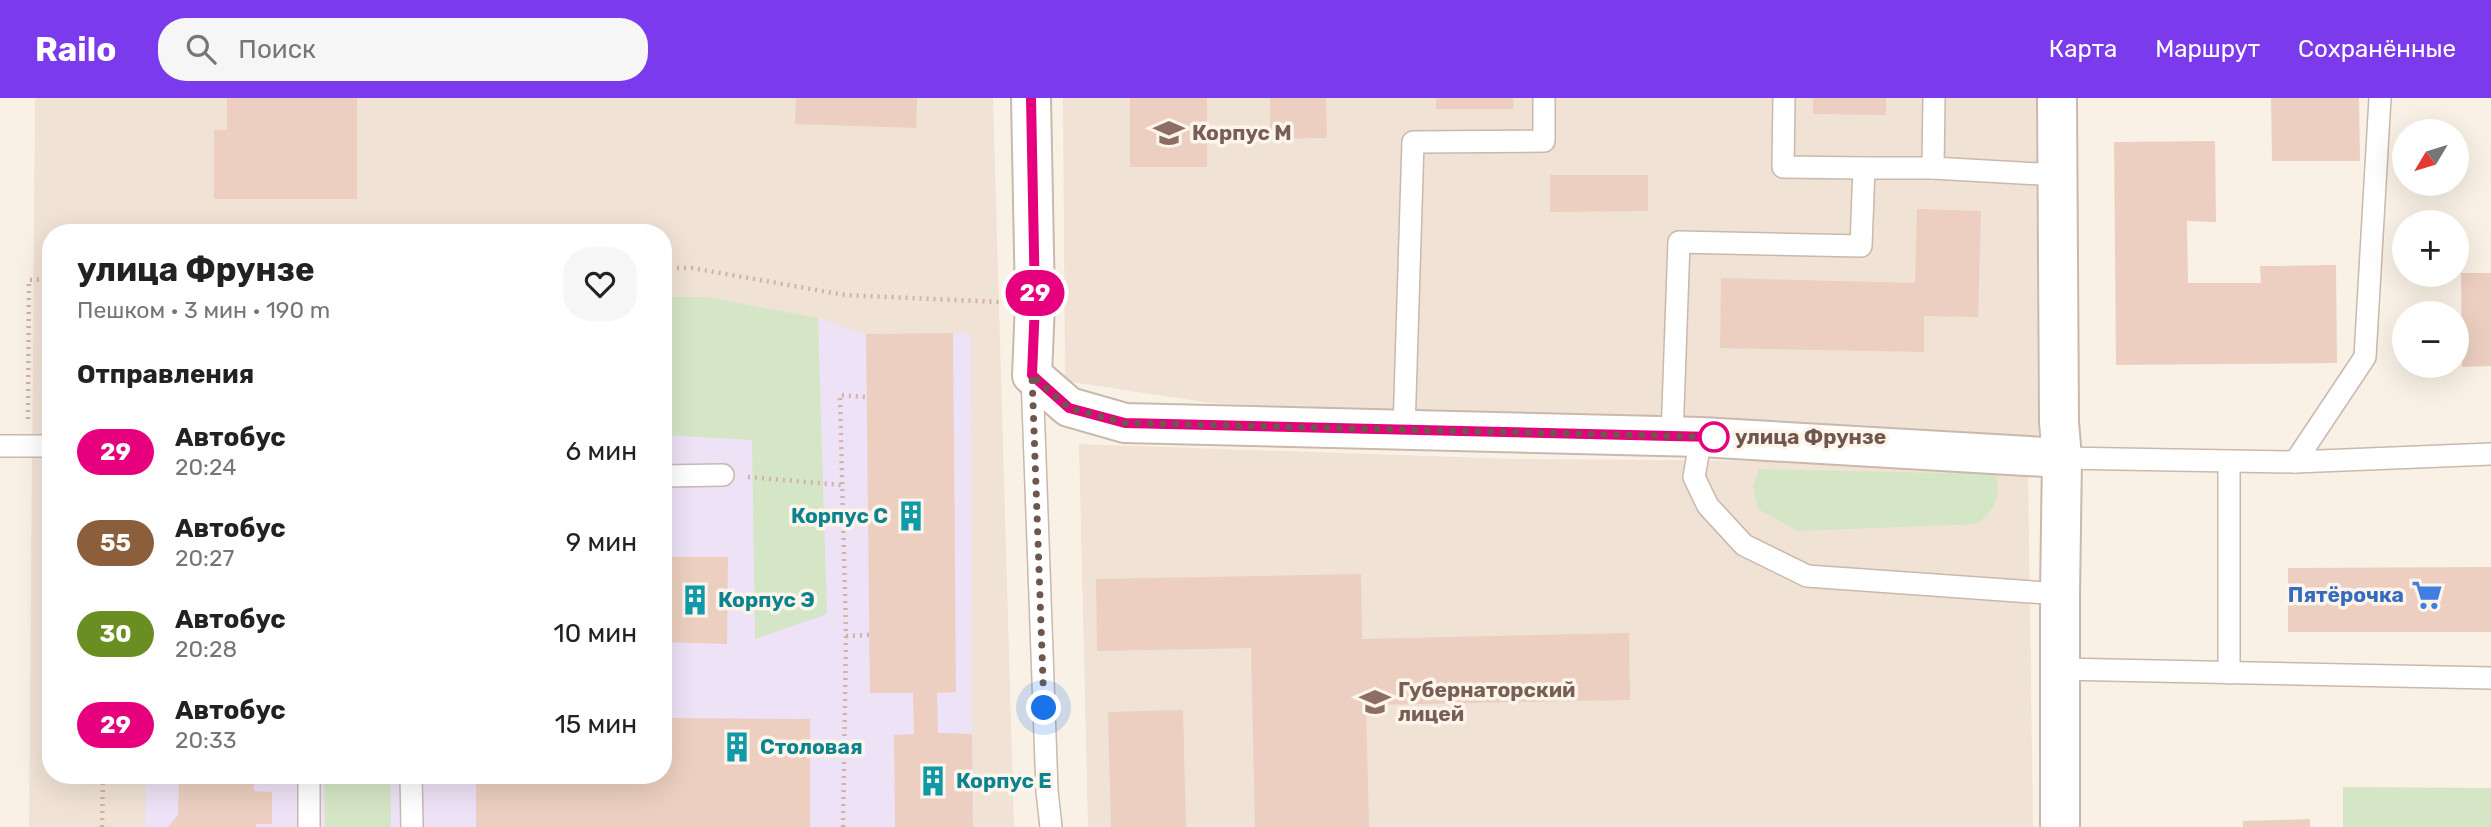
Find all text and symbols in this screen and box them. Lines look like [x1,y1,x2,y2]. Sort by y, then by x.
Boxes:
search box [158,18,648,81]
text: Railo [35,30,116,69]
icon: search [182,30,220,68]
text: Поиск [238,34,316,65]
text: Карта [2049,35,2117,63]
text: Маршрут [2155,35,2260,63]
text: Сохранённые [2298,35,2456,63]
school or university icon: Корпус M [1152,116,1186,150]
north arrow [2392,119,2469,196]
map controls [2392,119,2469,378]
place label: Корпус M [1192,120,1292,145]
button: + [2392,210,2469,287]
button: heart [563,247,637,321]
text: улица Фрунзе [77,250,315,289]
line badge: 29 [1004,270,1066,316]
text: 29 [1020,279,1050,307]
text: Пешком · 3 мин · 190 m [77,296,330,324]
button: − [2392,301,2469,378]
text: Отправления [77,359,254,390]
text: Автобус [175,422,286,453]
marker: улица Фрунзе [1699,422,1729,452]
place label: улица Фрунзе [1735,424,1886,449]
text: 6 мин [566,436,637,467]
text: 29 [100,438,131,466]
text: 20:24 [175,453,237,481]
building icon: Корпус С [894,499,928,533]
place label: Корпус С [791,503,888,528]
text: Автобус [175,513,286,544]
text: 9 мин [566,527,637,558]
text: 55 [100,529,131,557]
text: 20:27 [175,544,234,572]
supermarket icon: Пятёрочка [2410,578,2444,612]
place label: Пятёрочка [2288,582,2404,607]
building icon: Корпус Э [678,583,712,617]
place label: Корпус Э [718,587,815,612]
text: Автобус [175,604,286,635]
text: 10 мин [554,618,637,649]
text: 30 [99,620,132,648]
text: 20:28 [175,635,237,663]
place label: Губернаторский лицей [1398,677,1575,726]
school or university icon: Губернаторский лицей [1358,685,1392,719]
your location [1026,690,1061,725]
text: Автобус [175,695,286,726]
text: 15 мин [555,709,637,740]
text: 29 [100,711,131,739]
text: 20:33 [175,726,237,754]
building icon: Столовая [720,730,754,764]
place label: Столовая [760,734,863,759]
building icon: Корпус Е [916,764,950,798]
place label: Корпус Е [956,768,1052,793]

